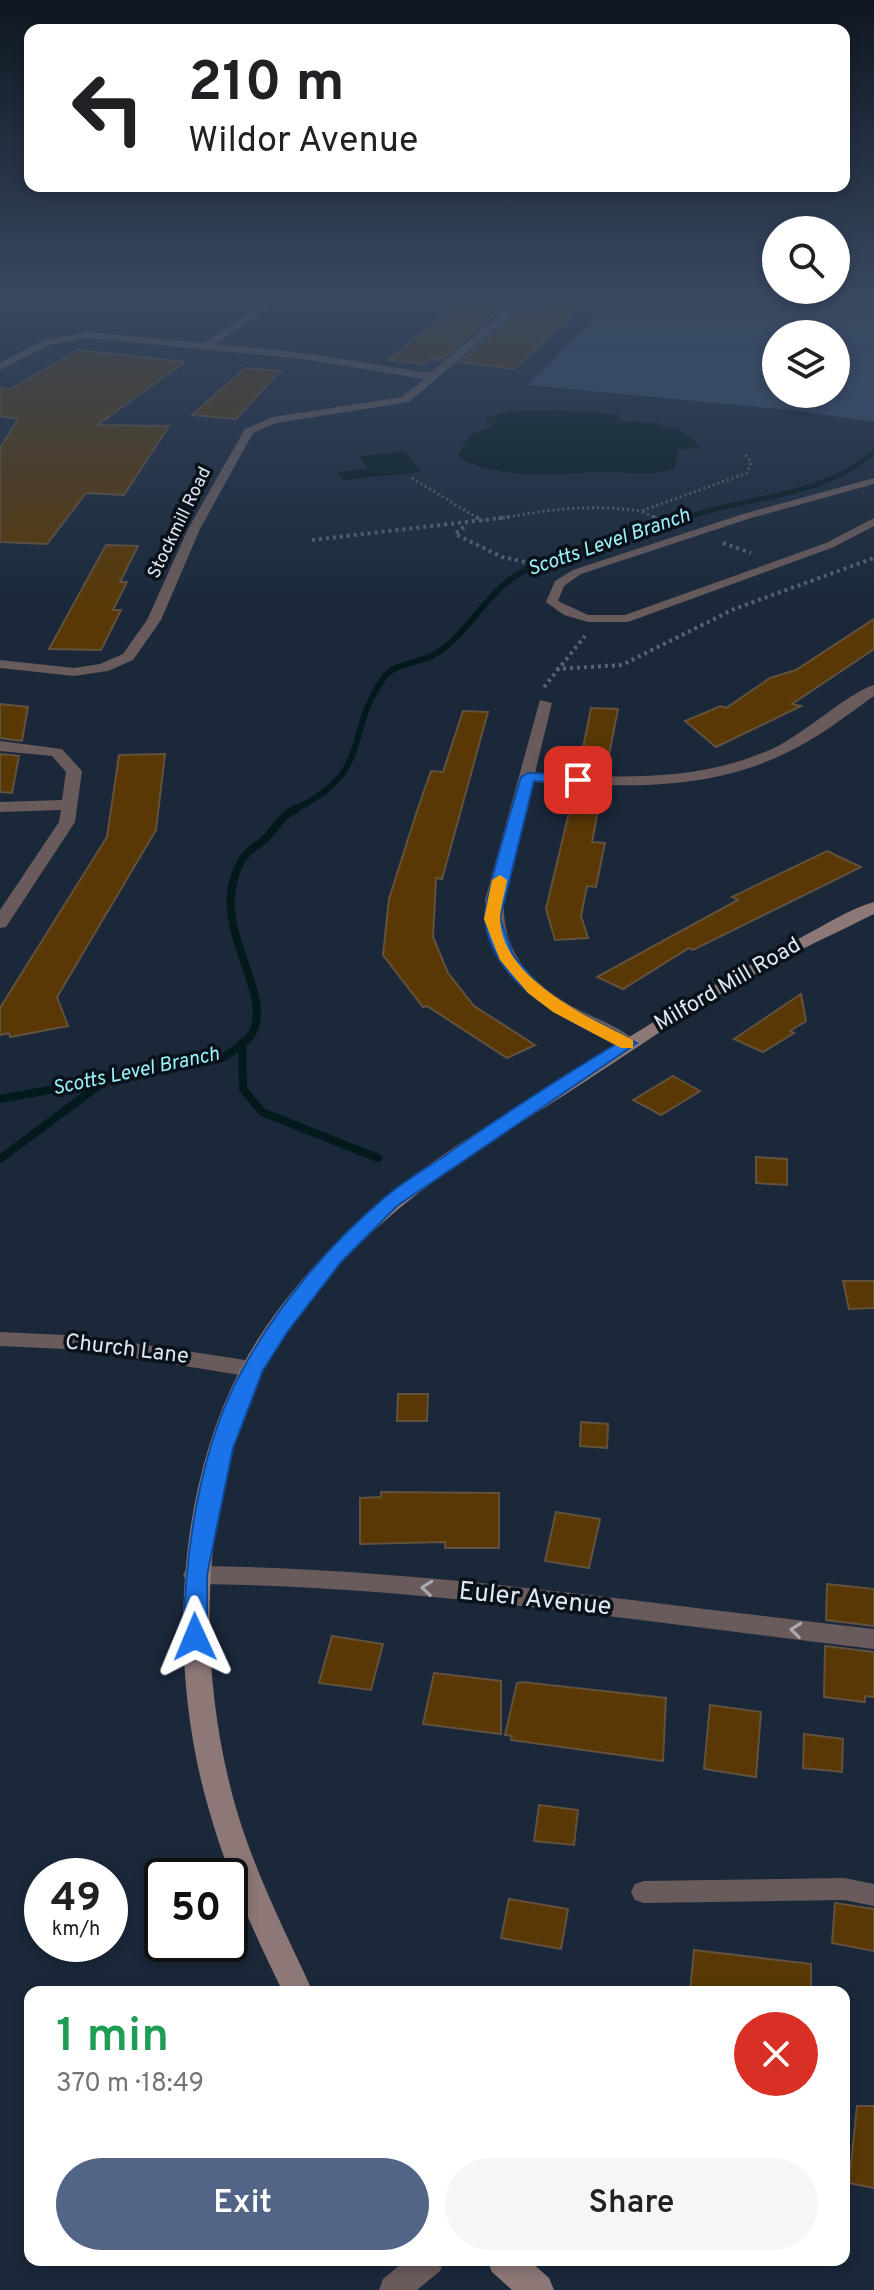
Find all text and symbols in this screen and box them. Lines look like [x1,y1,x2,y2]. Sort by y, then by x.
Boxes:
text: 210 m [188,50,345,120]
icon: left [56,56,160,160]
text: Wildor Avenue [188,119,418,165]
map controls [762,216,850,408]
button: search [762,216,850,304]
button: layers [762,320,850,408]
street label: Stockmill Road [143,463,217,583]
water label: Scotts Level Branch [524,503,694,583]
pin [544,746,612,814]
icon: arrive [556,758,600,802]
street label: Milford Mill Road [650,932,806,1038]
water label: Scotts Level Branch [50,1042,222,1102]
street label: Church Lane [64,1329,190,1371]
street label: Euler Avenue [457,1576,613,1624]
one-way arrow [420,1579,433,1596]
position arrow [153,1595,237,1679]
one-way arrow [790,1621,803,1638]
speed limit sign: 50 [144,1858,248,1962]
text: 49 [51,1875,101,1925]
text: km/h [52,1917,100,1943]
text: 1 min [56,2008,169,2068]
button: close [734,2012,818,2096]
text: 370 m · 18:49 [56,2068,204,2101]
button: Exit [56,2158,429,2250]
button: Share [445,2158,818,2250]

